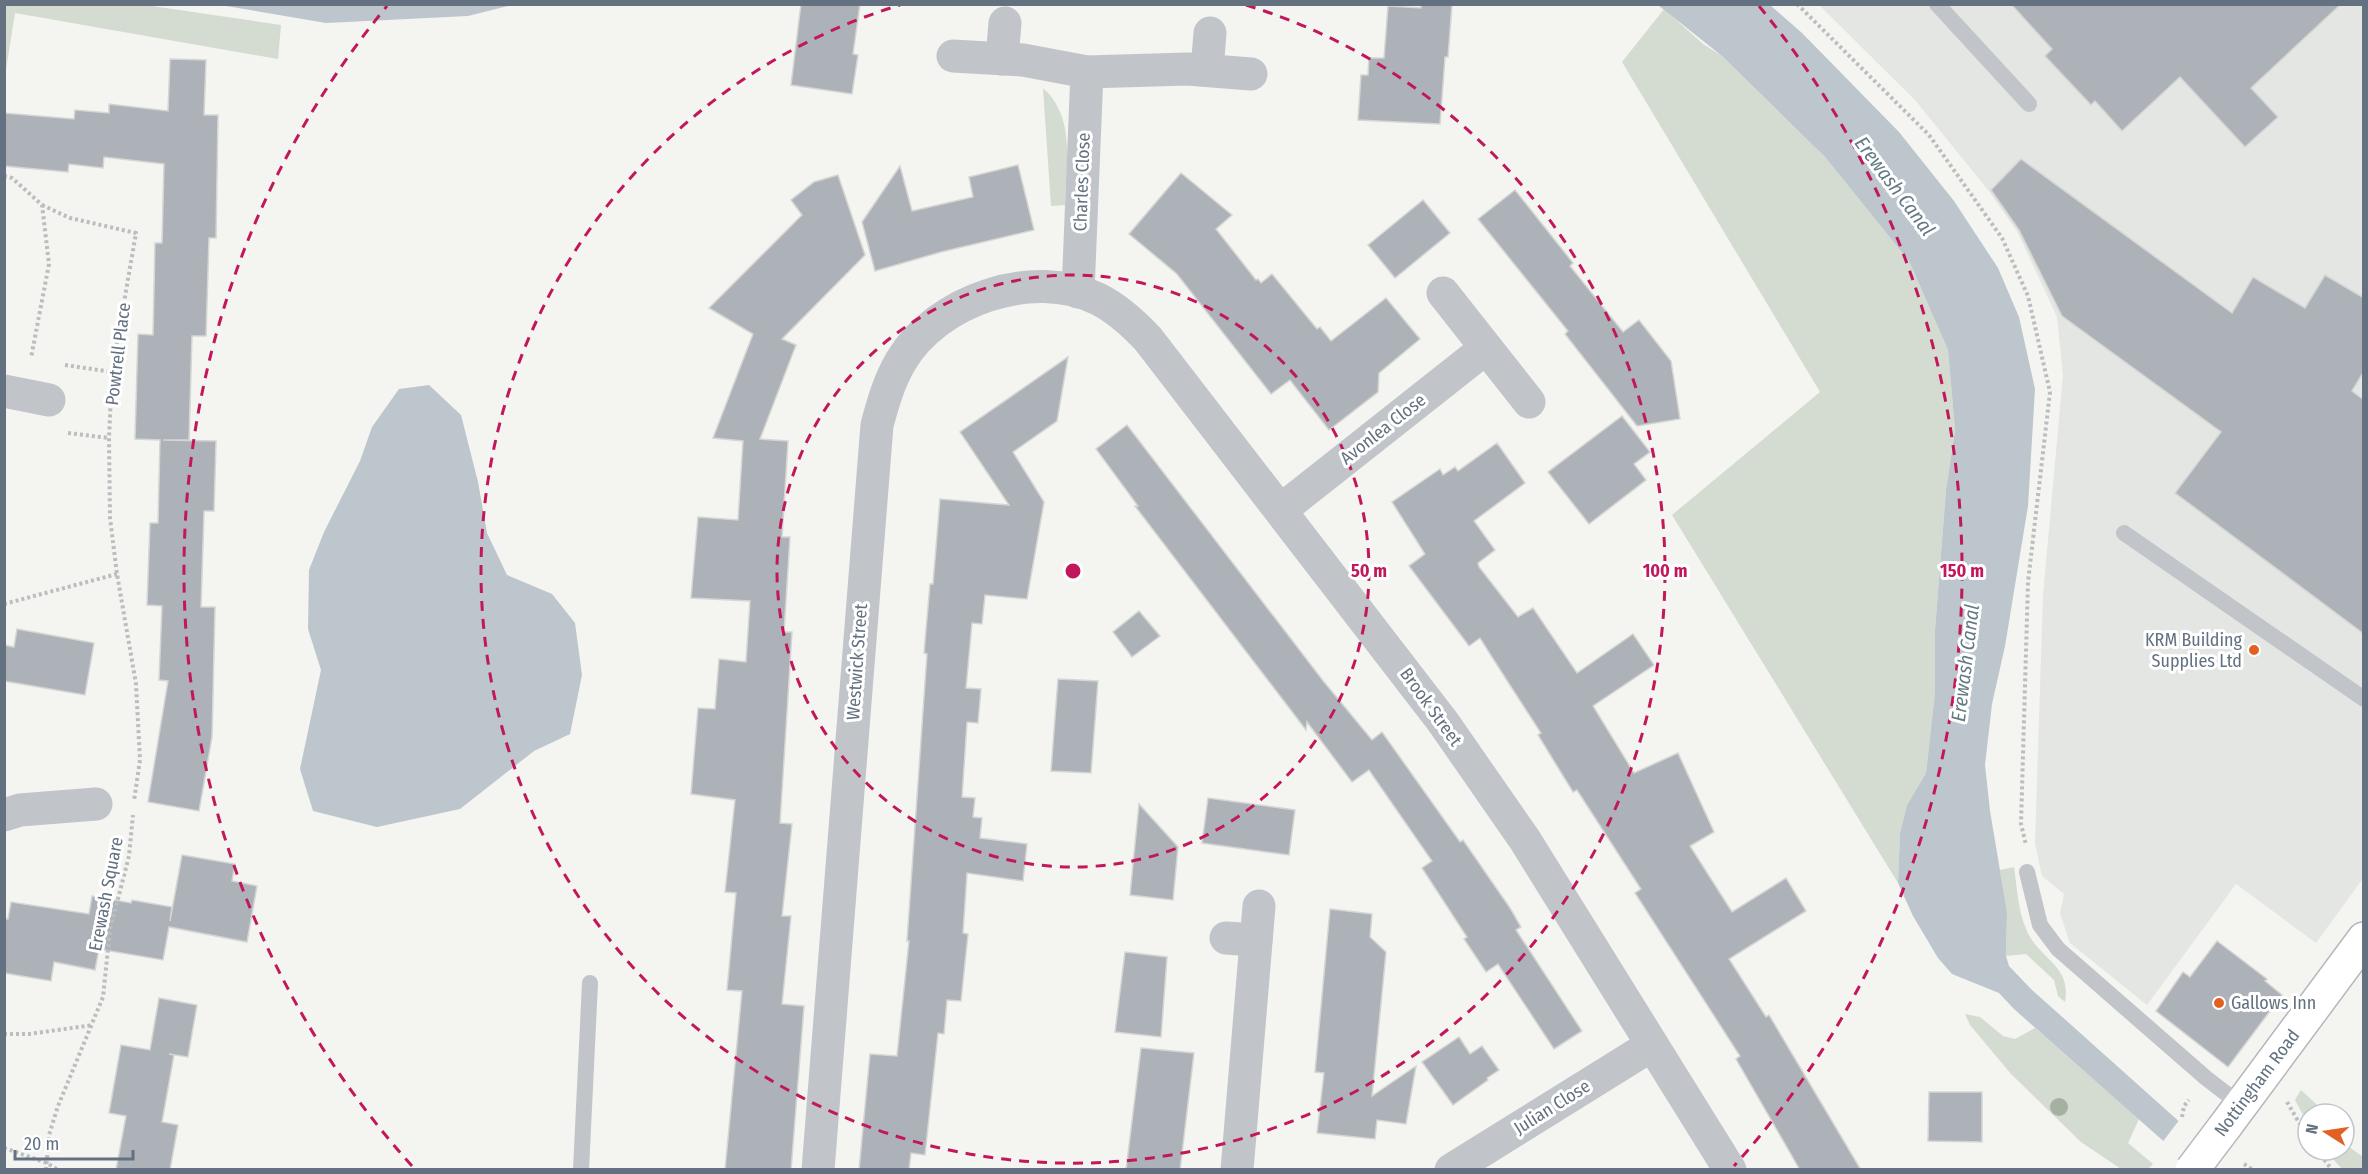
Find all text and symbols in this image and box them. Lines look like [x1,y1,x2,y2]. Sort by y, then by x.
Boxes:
street label: Charles Close [1069,132,1095,232]
water label: Erewash Canal [1850,132,1940,240]
street label: Powtrell Place [101,301,135,407]
street label: Avonlea Close [1336,389,1430,469]
text: 50 m [1351,560,1387,582]
text: 100 m [1643,560,1687,582]
text: 150 m [1940,560,1984,582]
centre of rings [1063,561,1083,581]
street label: Westwick Street [842,603,872,721]
water label: Erewash Canal [1946,603,1984,723]
place label: KRM Building Supplies Ltd [2145,629,2243,672]
marker: KRM Building Supplies Ltd [2247,643,2261,657]
street label: Brook Street [1395,664,1467,751]
street label: Erewash Square [84,835,128,953]
place label: Gallows Inn [2231,992,2316,1014]
marker: Gallows Inn [2212,996,2226,1010]
street label: Nottingham Road [2210,1025,2304,1141]
street label: Julian Close [1510,1075,1594,1139]
north arrow [2296,1102,2356,1162]
text: N [2302,1122,2322,1136]
scale bar [15,1123,134,1161]
text: 20 m [24,1133,59,1155]

